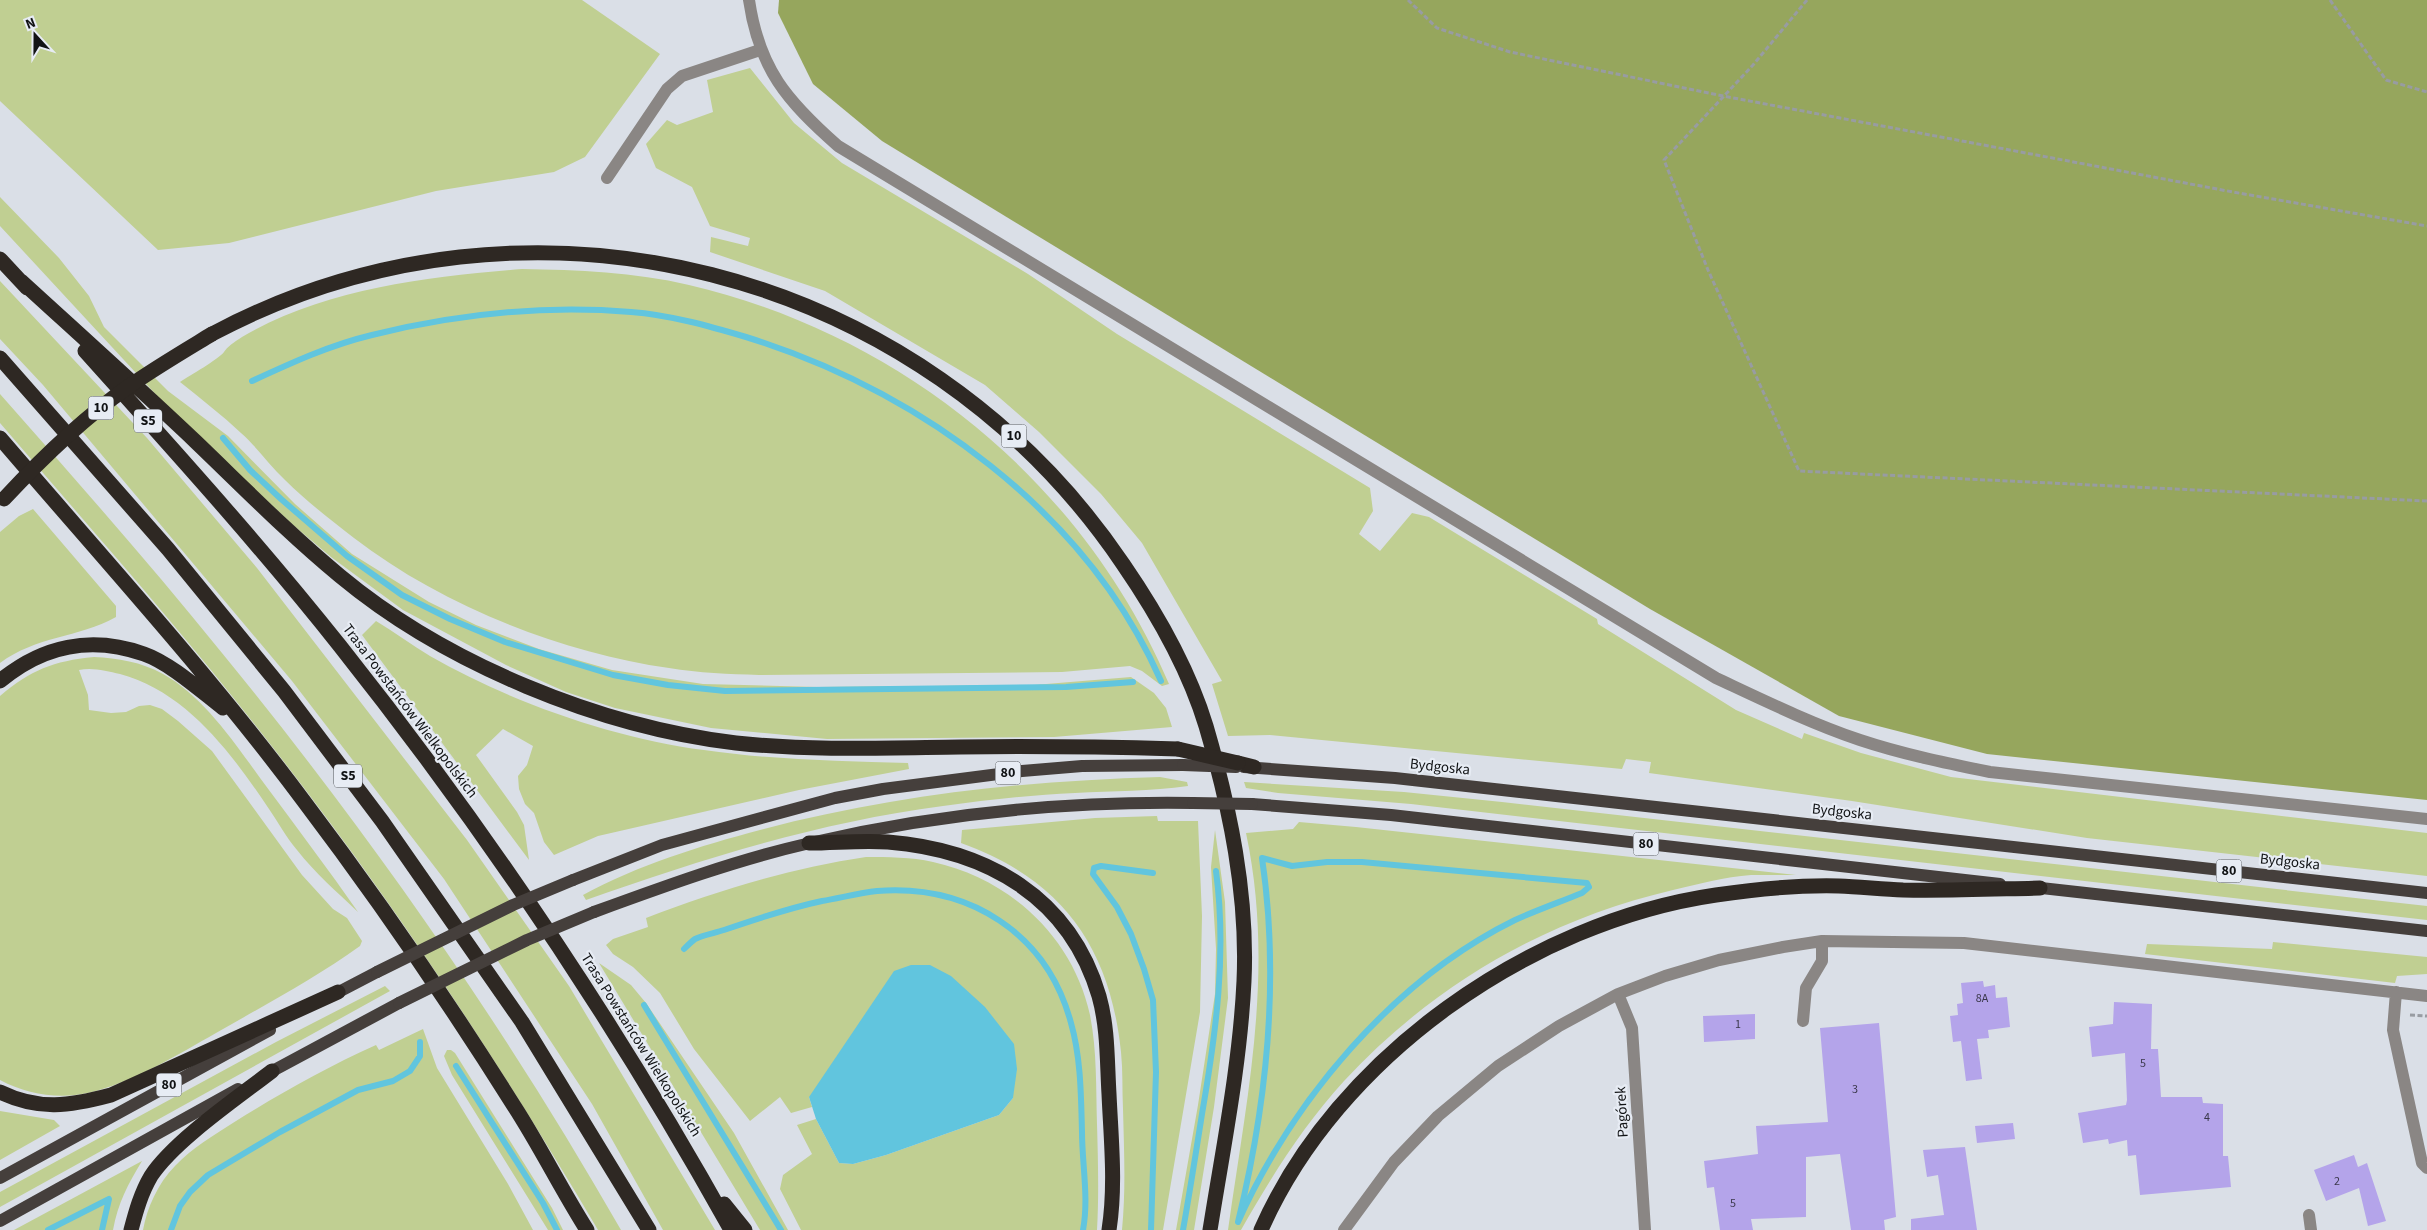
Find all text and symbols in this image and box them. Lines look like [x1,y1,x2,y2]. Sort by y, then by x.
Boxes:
north arrow [10,10,60,60]
text: N [23,13,39,35]
road number: 10 [88,396,114,419]
road number: S5 [134,410,162,432]
road number: 10 [1002,424,1026,448]
street label: Trasa Powstańców Wielkopolskich [337,620,483,802]
street label: Bydgoska [1409,753,1471,781]
road number: 80 [996,761,1020,784]
road number: S5 [334,764,362,788]
street label: Bydgoska [1811,798,1873,826]
road number: 80 [1634,832,1658,856]
street label: Bydgoska [2259,848,2321,876]
road number: 80 [2216,859,2242,882]
street label: Trasa Powstańców Wielkopolskich [576,949,706,1141]
house number: 8A [1976,990,1989,1007]
house number: 1 [1735,1016,1741,1033]
house number: 5 [2140,1055,2146,1072]
road number: 80 [156,1074,182,1096]
house number: 3 [1852,1081,1858,1098]
street label: Pagórek [1610,1086,1634,1138]
house number: 4 [2204,1109,2210,1126]
house number: 2 [2334,1173,2340,1190]
house number: 5 [1730,1195,1736,1212]

